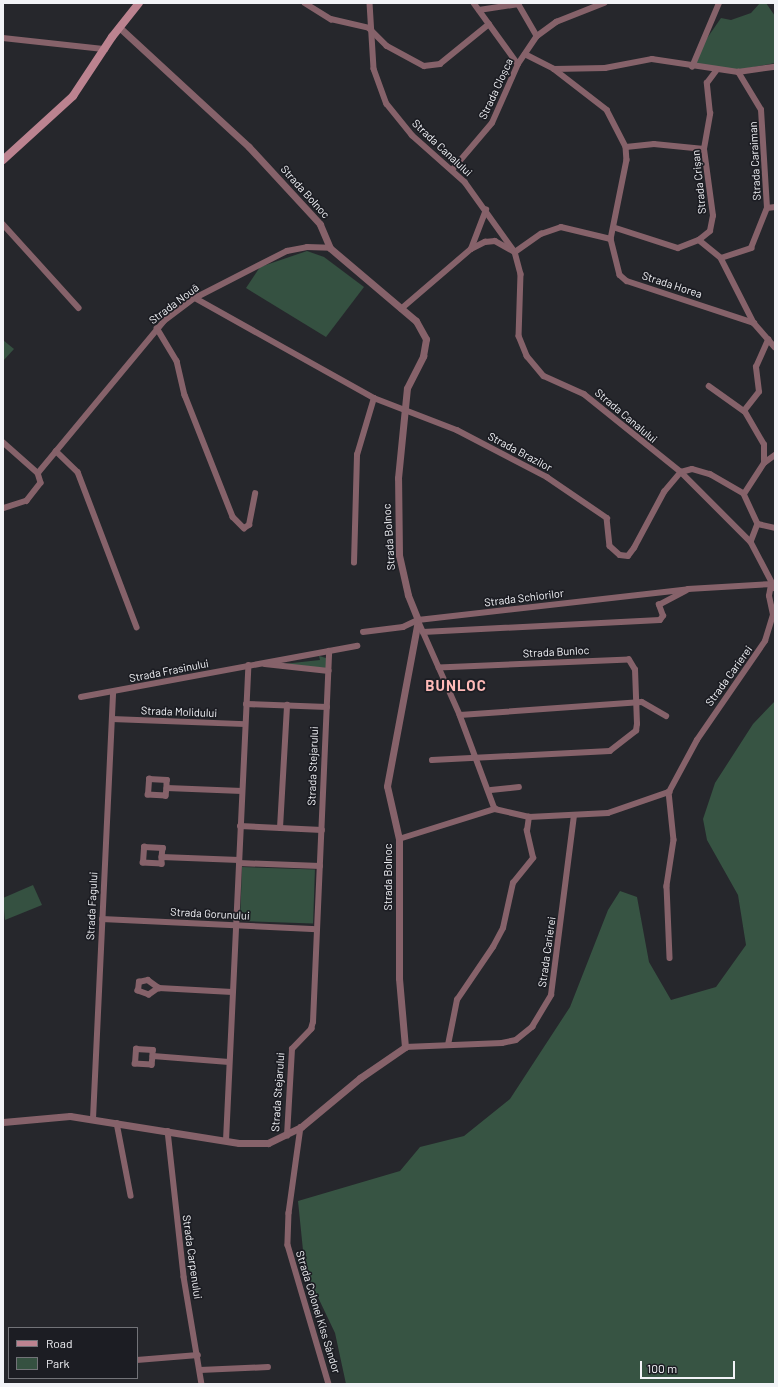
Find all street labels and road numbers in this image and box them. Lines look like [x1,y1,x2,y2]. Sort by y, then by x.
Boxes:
street label: Strada Cloșca [476,56,516,122]
street label: Strada Canalului [409,117,475,179]
street label: Strada Caraiman [746,121,764,201]
street label: Strada Crișan [689,149,709,215]
street label: Strada Bolnoc [278,163,332,221]
street label: Strada Horea [640,269,704,301]
street label: Strada Nouă [147,281,201,327]
street label: Strada Canalului [592,386,660,446]
street label: Strada Brazilor [486,430,554,474]
street label: Strada Bolnoc [380,503,398,571]
street label: Strada Schiorilor [483,587,565,609]
street label: Strada Carierei [703,643,755,709]
street label: Strada Bunloc [522,644,590,660]
street label: Strada Frasinului [128,657,210,685]
street label: Strada Molidului [141,704,217,720]
street label: Strada Stejarului [305,726,321,806]
street label: Strada Bolnoc [381,844,395,910]
street label: Strada Fagului [84,872,100,940]
street label: Strada Gorunului [170,905,250,923]
street label: Strada Carierei [535,916,559,988]
street label: Strada Stejarului [269,1052,287,1132]
street label: Strada Carpenului [180,1214,204,1300]
street label: Strada Colonel Kiss Sándor [293,1249,343,1375]

